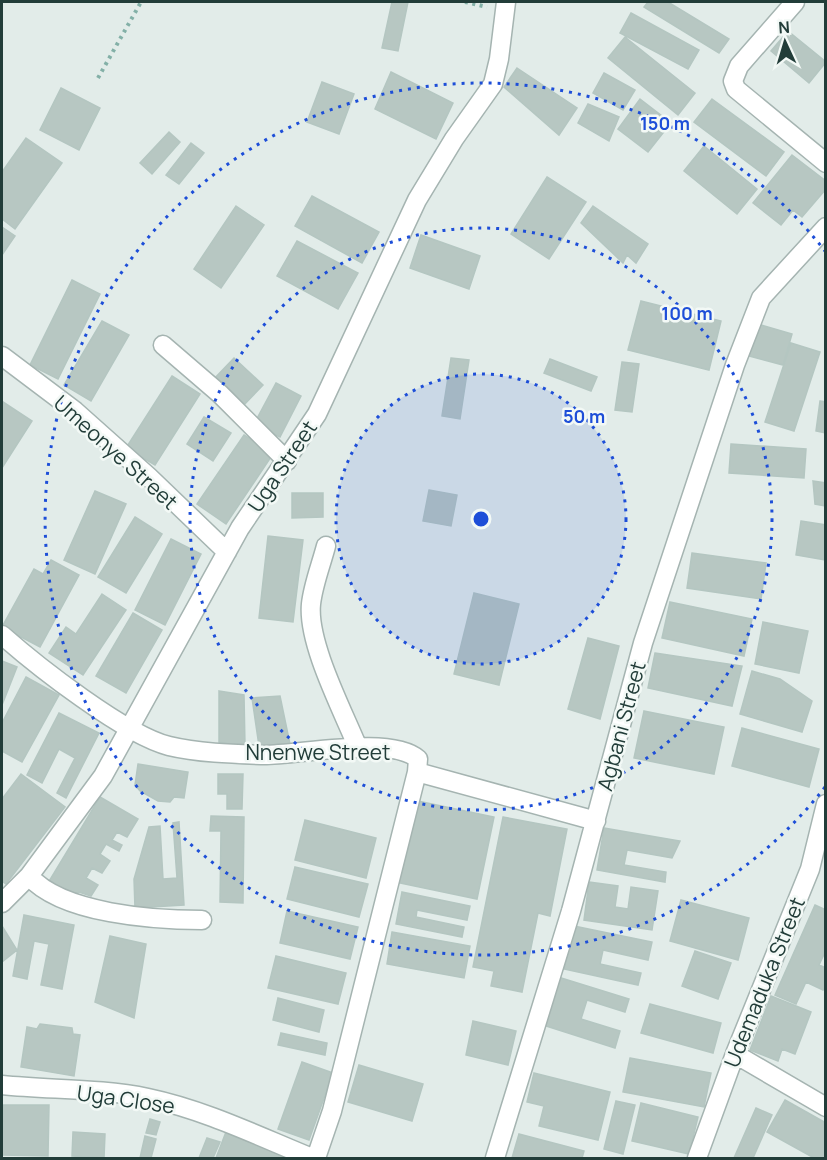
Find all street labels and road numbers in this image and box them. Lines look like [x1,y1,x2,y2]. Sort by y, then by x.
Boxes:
street label: Umeonye Street [48,389,184,515]
street label: Uga Street [241,415,323,517]
street label: Agbani Street [590,658,652,794]
street label: Nnenwe Street [245,738,391,766]
street label: Udemaduka Street [717,893,811,1071]
street label: Uga Close [75,1078,177,1120]

